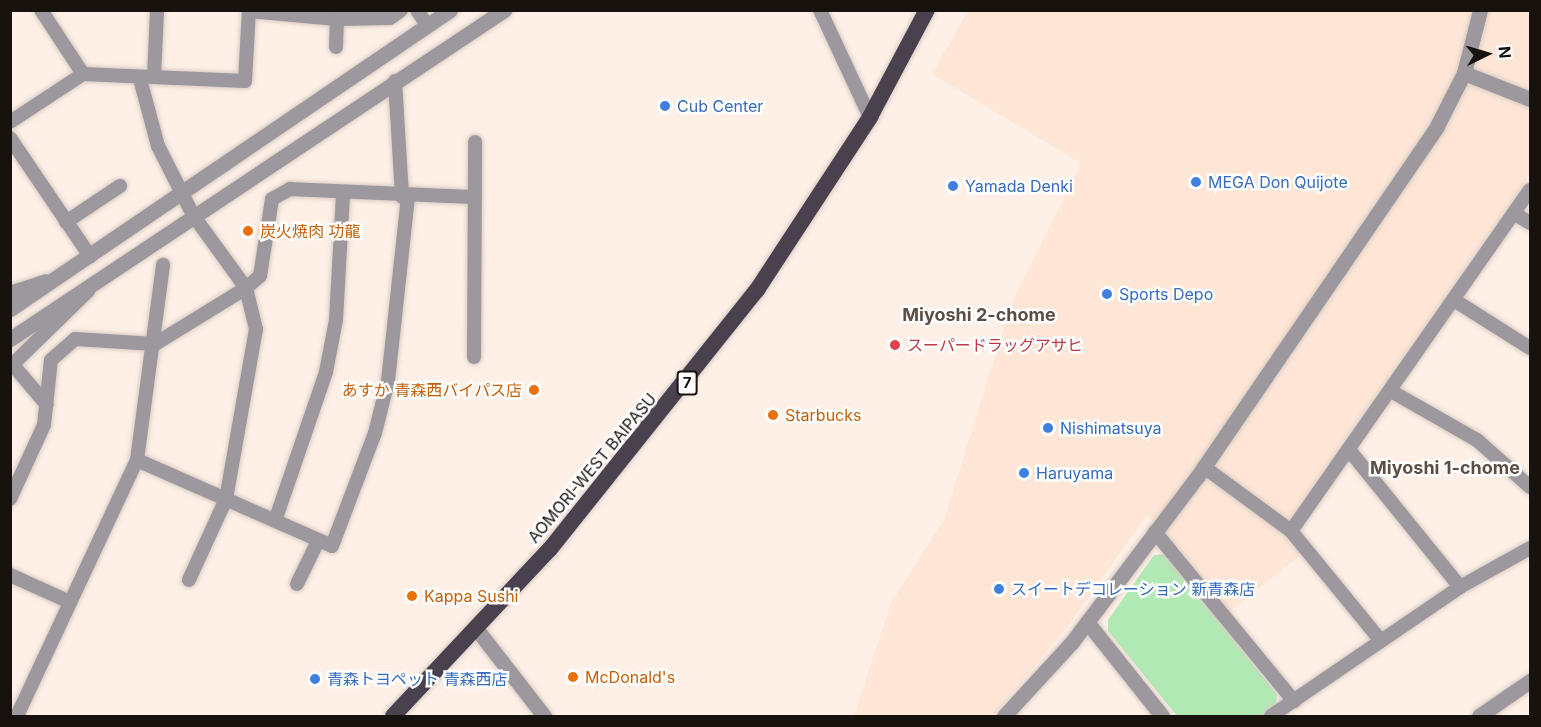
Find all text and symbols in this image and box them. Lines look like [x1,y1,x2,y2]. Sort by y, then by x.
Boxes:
north arrow [1457,24,1517,84]
text: N [1494,45,1515,59]
place label: Cub Center [677,96,763,116]
marker: Cub Center [658,99,672,113]
place label: MEGA Don Quijote [1208,172,1348,192]
marker: MEGA Don Quijote [1189,175,1203,189]
place label: Yamada Denki [965,176,1073,196]
marker: Yamada Denki [946,179,960,193]
place label: 炭火焼肉 功龍 [260,221,360,241]
marker: 炭火焼肉 功龍 [241,224,255,238]
place label: Sports Depo [1119,284,1213,304]
marker: Sports Depo [1100,287,1114,301]
district label: Miyoshi 2-chome [902,304,1056,326]
place label: スーパードラッグアサヒ [907,335,1083,355]
marker: スーパードラッグアサヒ [888,338,902,352]
road number: 7 [676,371,698,395]
place label: あすか 青森西バイパス店 [342,380,522,400]
marker: あすか 青森西バイパス店 [527,383,541,397]
street label: AOMORI-WEST BAIPASU [524,389,660,547]
place label: Starbucks [785,405,861,425]
marker: Starbucks [766,408,780,422]
place label: Nishimatsuya [1060,418,1162,438]
marker: Nishimatsuya [1041,421,1055,435]
district label: Miyoshi 1-chome [1370,457,1520,479]
place label: Haruyama [1036,463,1113,483]
marker: Haruyama [1017,466,1031,480]
place label: スイートデコレーション 新青森店 [1011,579,1255,599]
marker: スイートデコレーション 新青森店 [992,582,1006,596]
place label: Kappa Sushi [424,586,518,606]
marker: Kappa Sushi [405,589,419,603]
place label: McDonald's [585,667,675,687]
place label: 青森トヨペット 青森西店 [327,669,507,689]
marker: McDonald's [566,670,580,684]
marker: 青森トヨペット 青森西店 [308,672,322,686]

